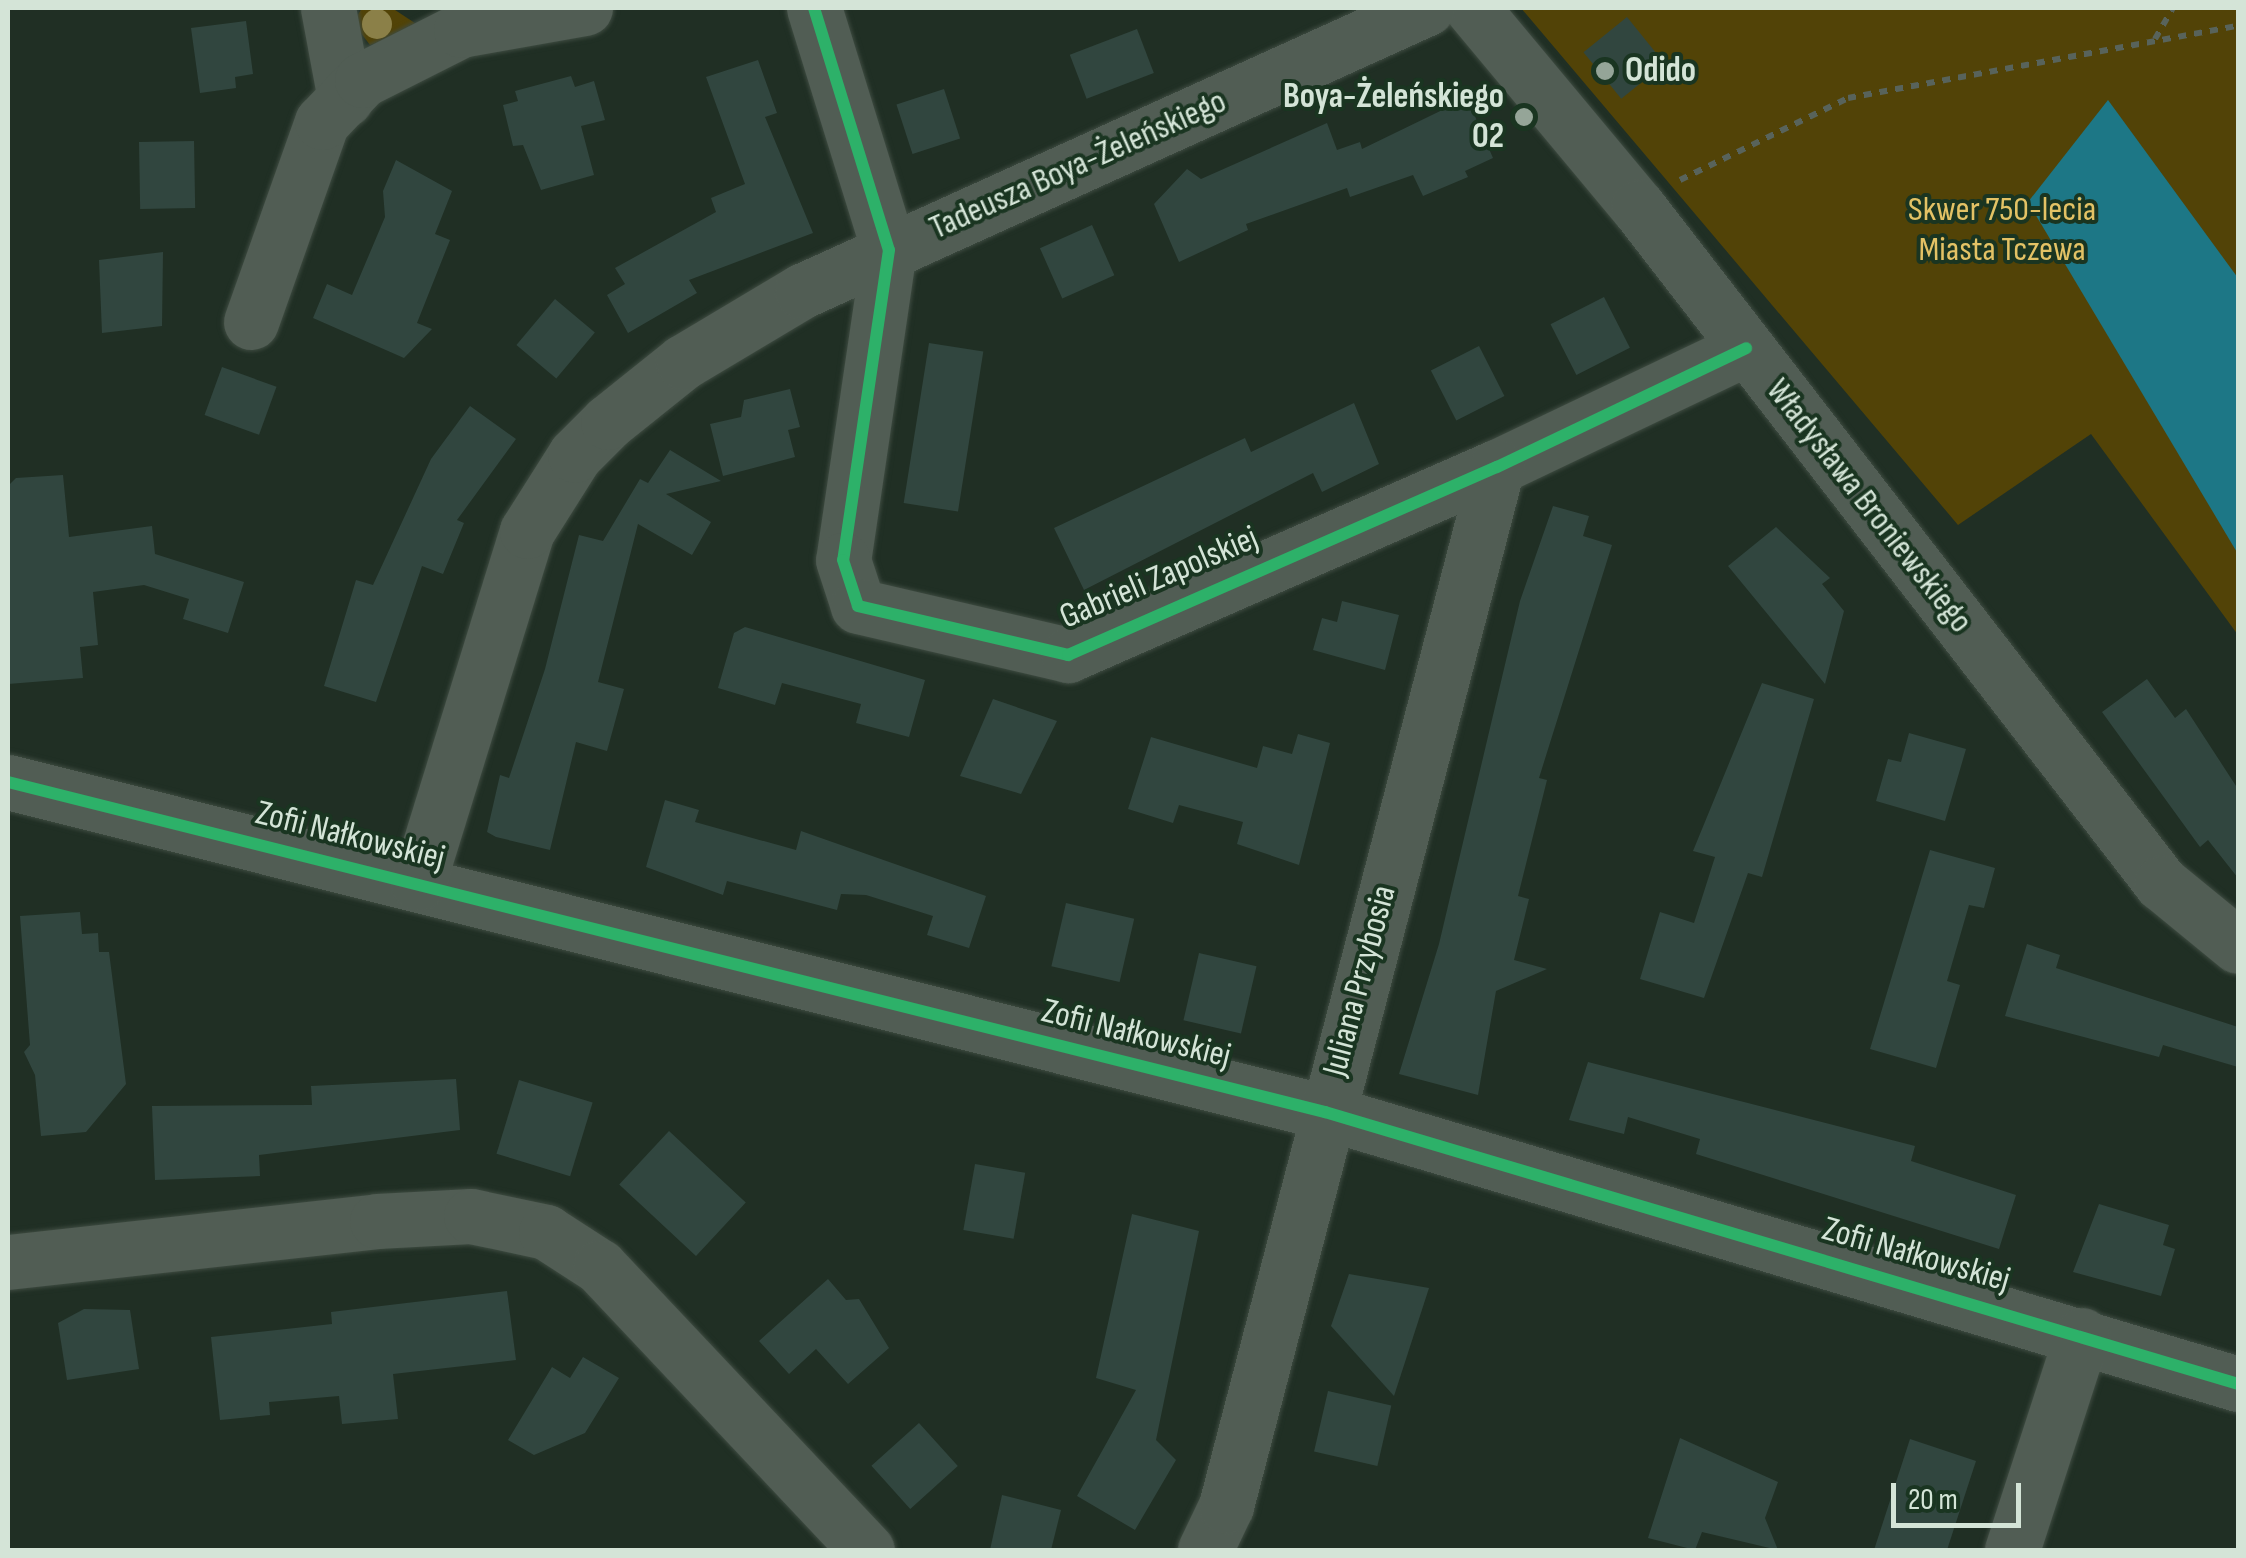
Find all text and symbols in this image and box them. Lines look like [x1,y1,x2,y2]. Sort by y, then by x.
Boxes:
place label: Odido [1625,50,1696,92]
marker: Odido [1594,60,1616,82]
place label: Boya-Żeleńskiego 02 [1283,76,1504,158]
street label: Tadeusza Boya-Żeleńskiego [923,81,1233,249]
marker: Boya-Żeleńskiego 02 [1513,106,1535,128]
park label: Skwer 750-lecia Miasta Tczewa [1908,189,2096,271]
street label: Władysława Broniewskiego [1757,371,1981,641]
street label: Gabrieli Zapolskiej [1054,517,1264,639]
street label: Zofii Nałkowskiej [251,792,449,880]
street label: Juliana Przybosia [1314,881,1406,1081]
street label: Zofii Nałkowskiej [1037,990,1235,1078]
street label: Zofii Nałkowskiej [1817,1208,2015,1302]
scale bar [1896,1463,2026,1525]
text: 20 m [1908,1482,1958,1518]

